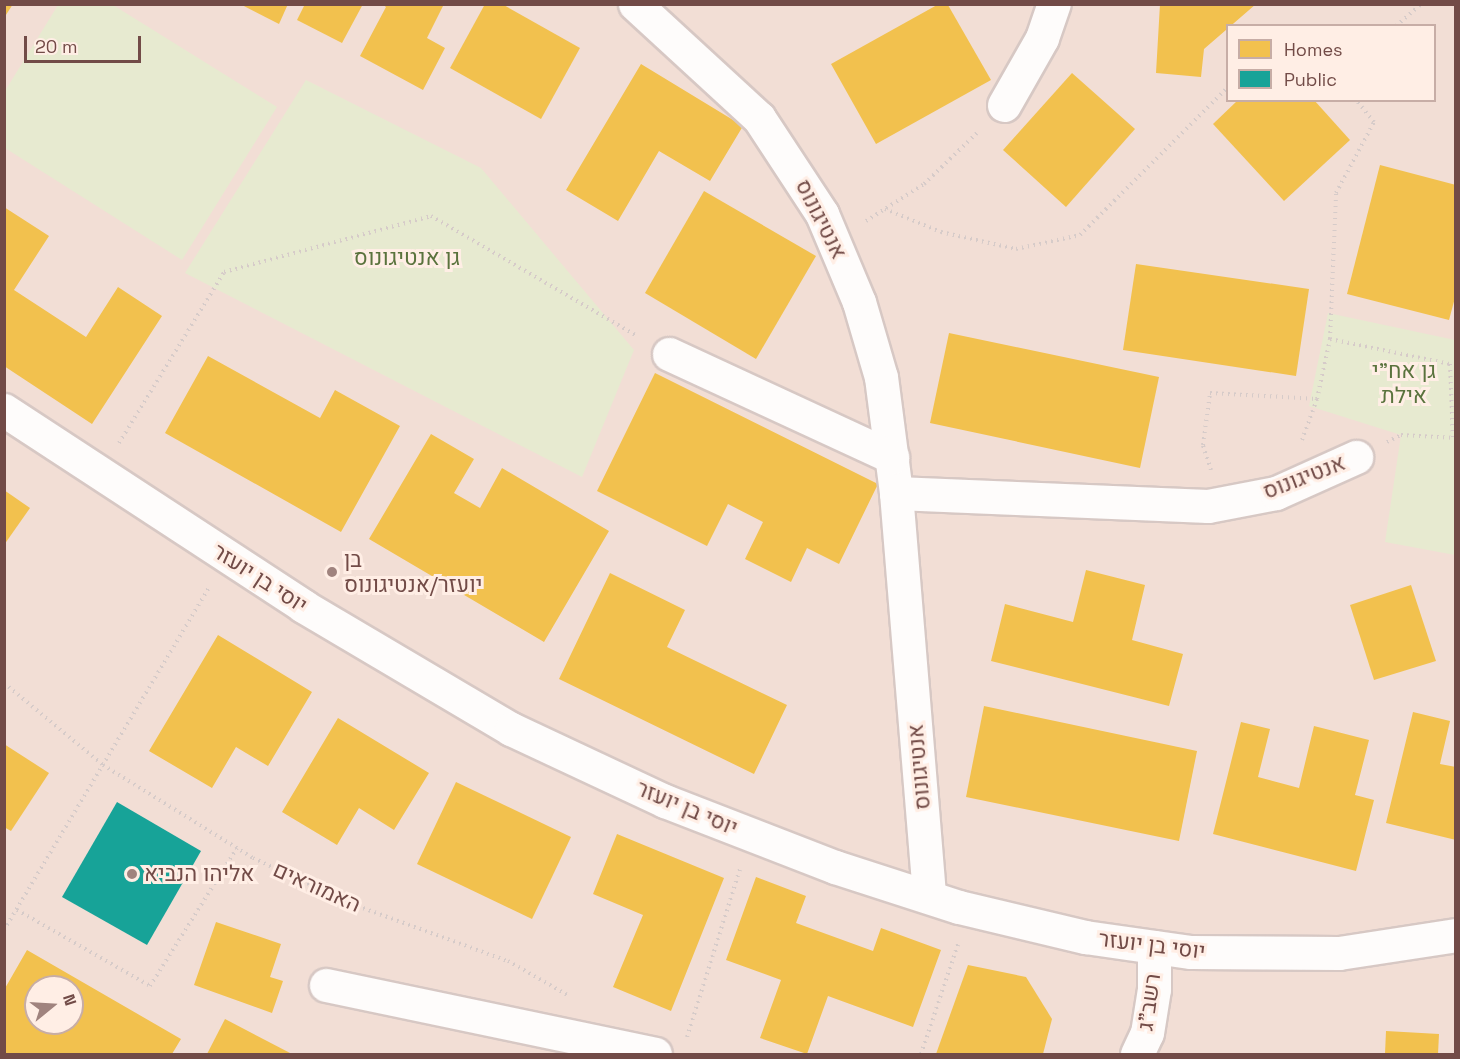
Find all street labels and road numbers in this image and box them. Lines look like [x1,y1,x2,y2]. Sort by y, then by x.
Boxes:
street label: אנטיגונוס [790,175,852,263]
street label: אנטיגונוס [1259,449,1349,505]
street label: יוסי בן יועזר [208,538,312,618]
street label: אנטיגונוס [902,723,936,811]
street label: יוסי בן יועזר [632,775,742,841]
street label: האמוראים [269,856,365,918]
street label: יוסי בן יועזר [1097,925,1207,965]
street label: רשב"ג [1132,972,1166,1032]

